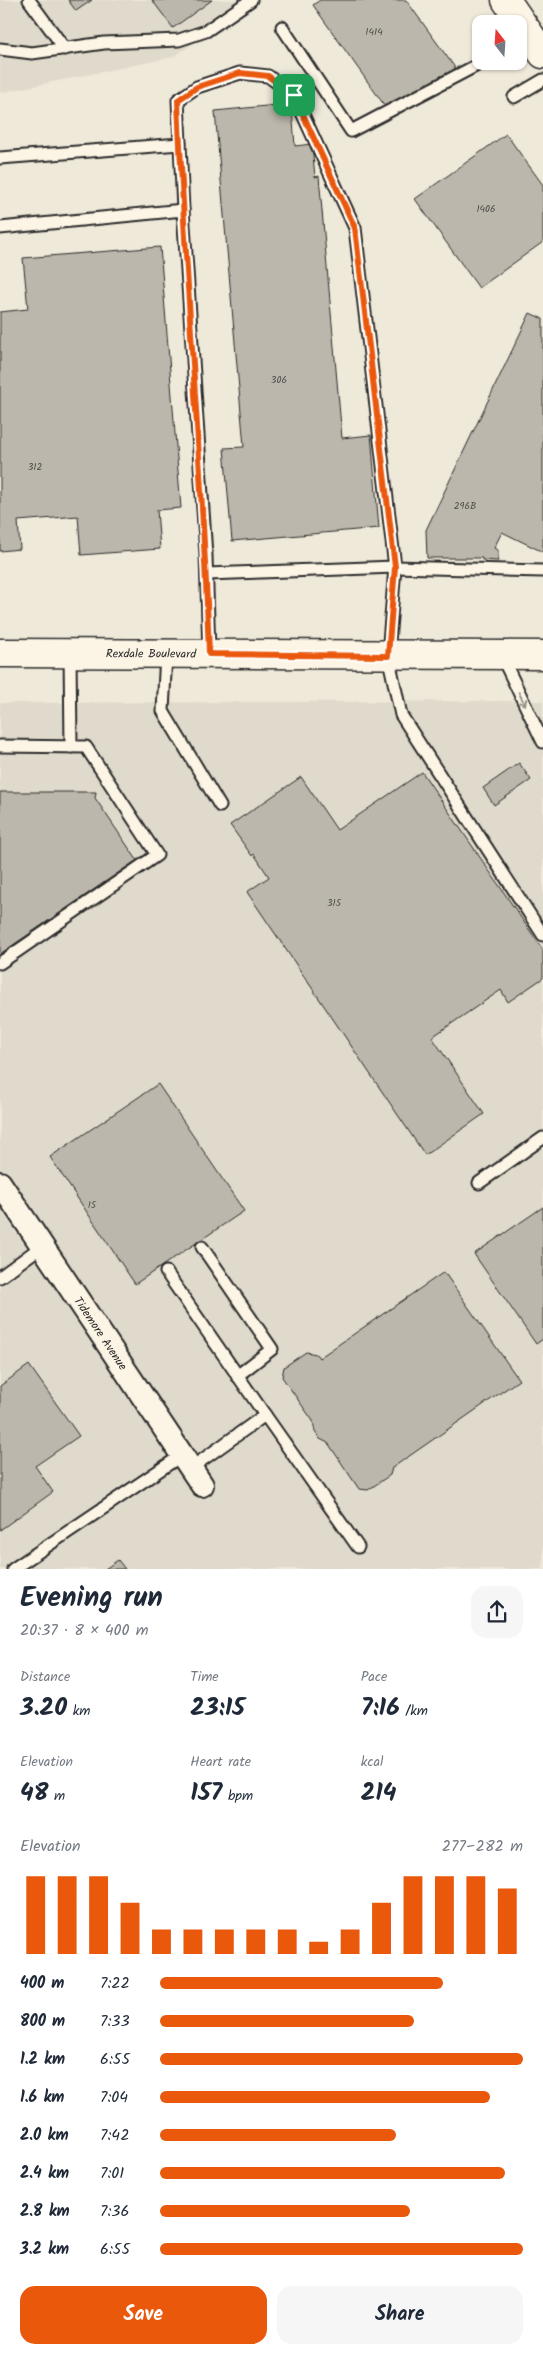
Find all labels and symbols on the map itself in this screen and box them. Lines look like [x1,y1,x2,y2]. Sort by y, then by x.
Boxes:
north arrow [472,15,528,70]
house number: 1414 [365,24,383,40]
pin [273,74,315,116]
house number: 1406 [476,201,496,217]
house number: 306 [271,372,287,388]
house number: 312 [28,459,43,475]
house number: 296B [454,498,476,514]
street label: Rexdale Boulevard [106,644,197,664]
one-way arrow [517,691,527,706]
house number: 315 [327,895,342,911]
house number: 15 [88,1197,97,1213]
street label: Tidemore Avenue [69,1293,132,1375]

